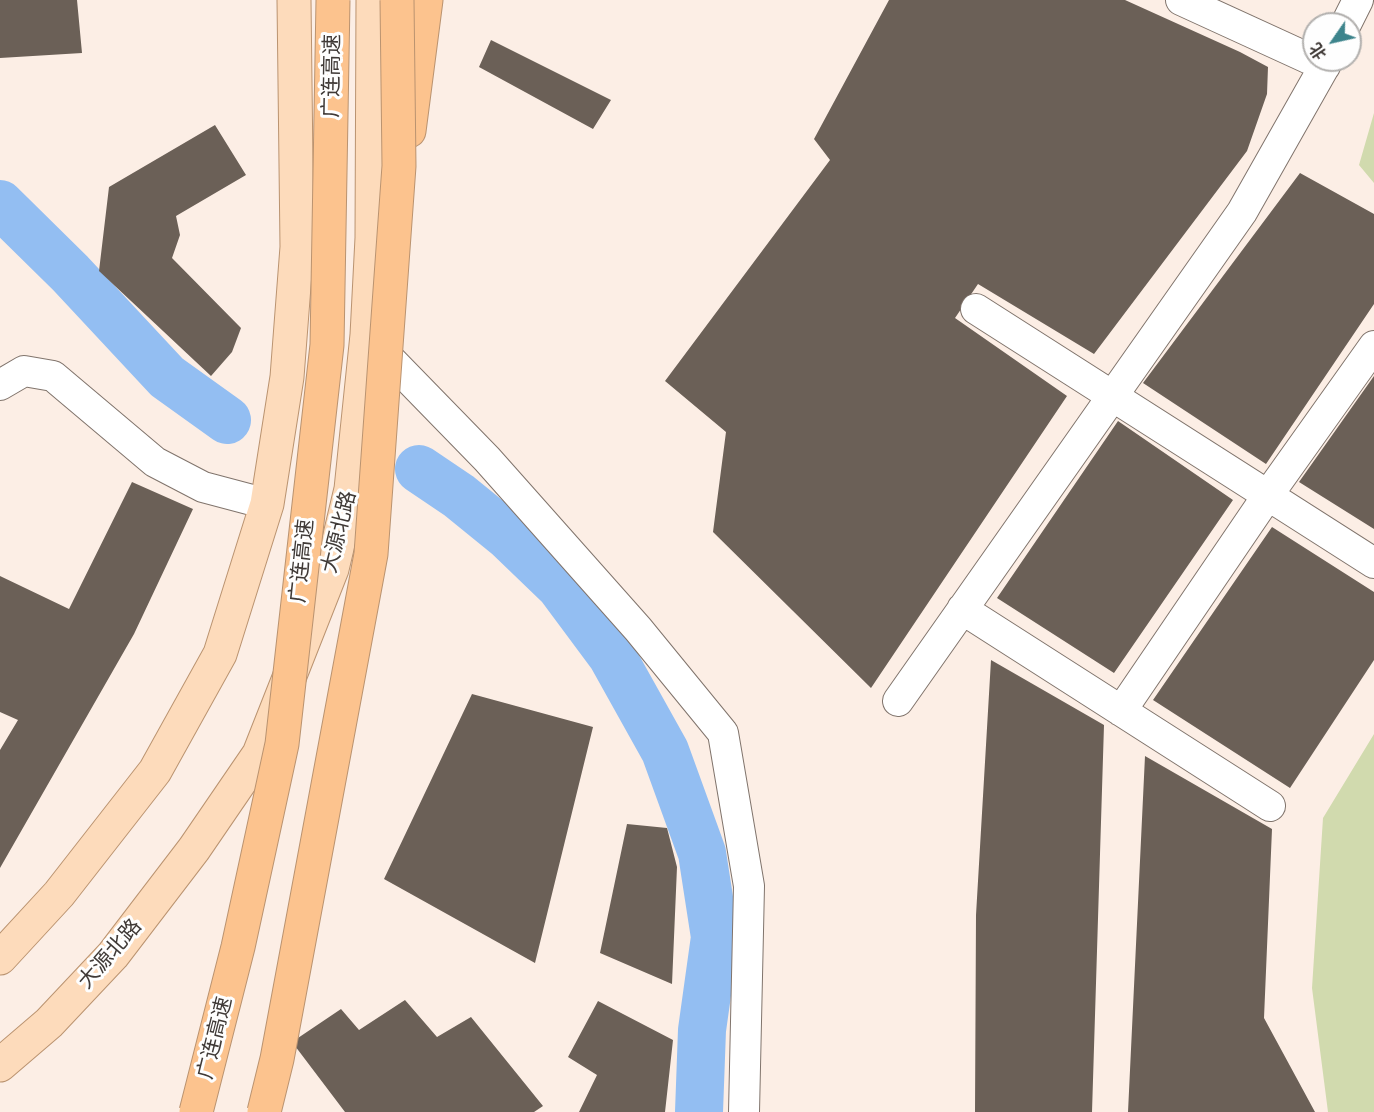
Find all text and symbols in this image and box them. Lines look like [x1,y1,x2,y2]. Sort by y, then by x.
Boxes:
north arrow [1302,12,1362,72]
street label: 广连高速 [319,34,345,118]
text: 北 [1306,39,1331,63]
street label: 大源北路 [317,488,361,576]
street label: 广连高速 [285,518,319,604]
street label: 大源北路 [73,914,147,994]
street label: 广连高速 [193,994,237,1082]

